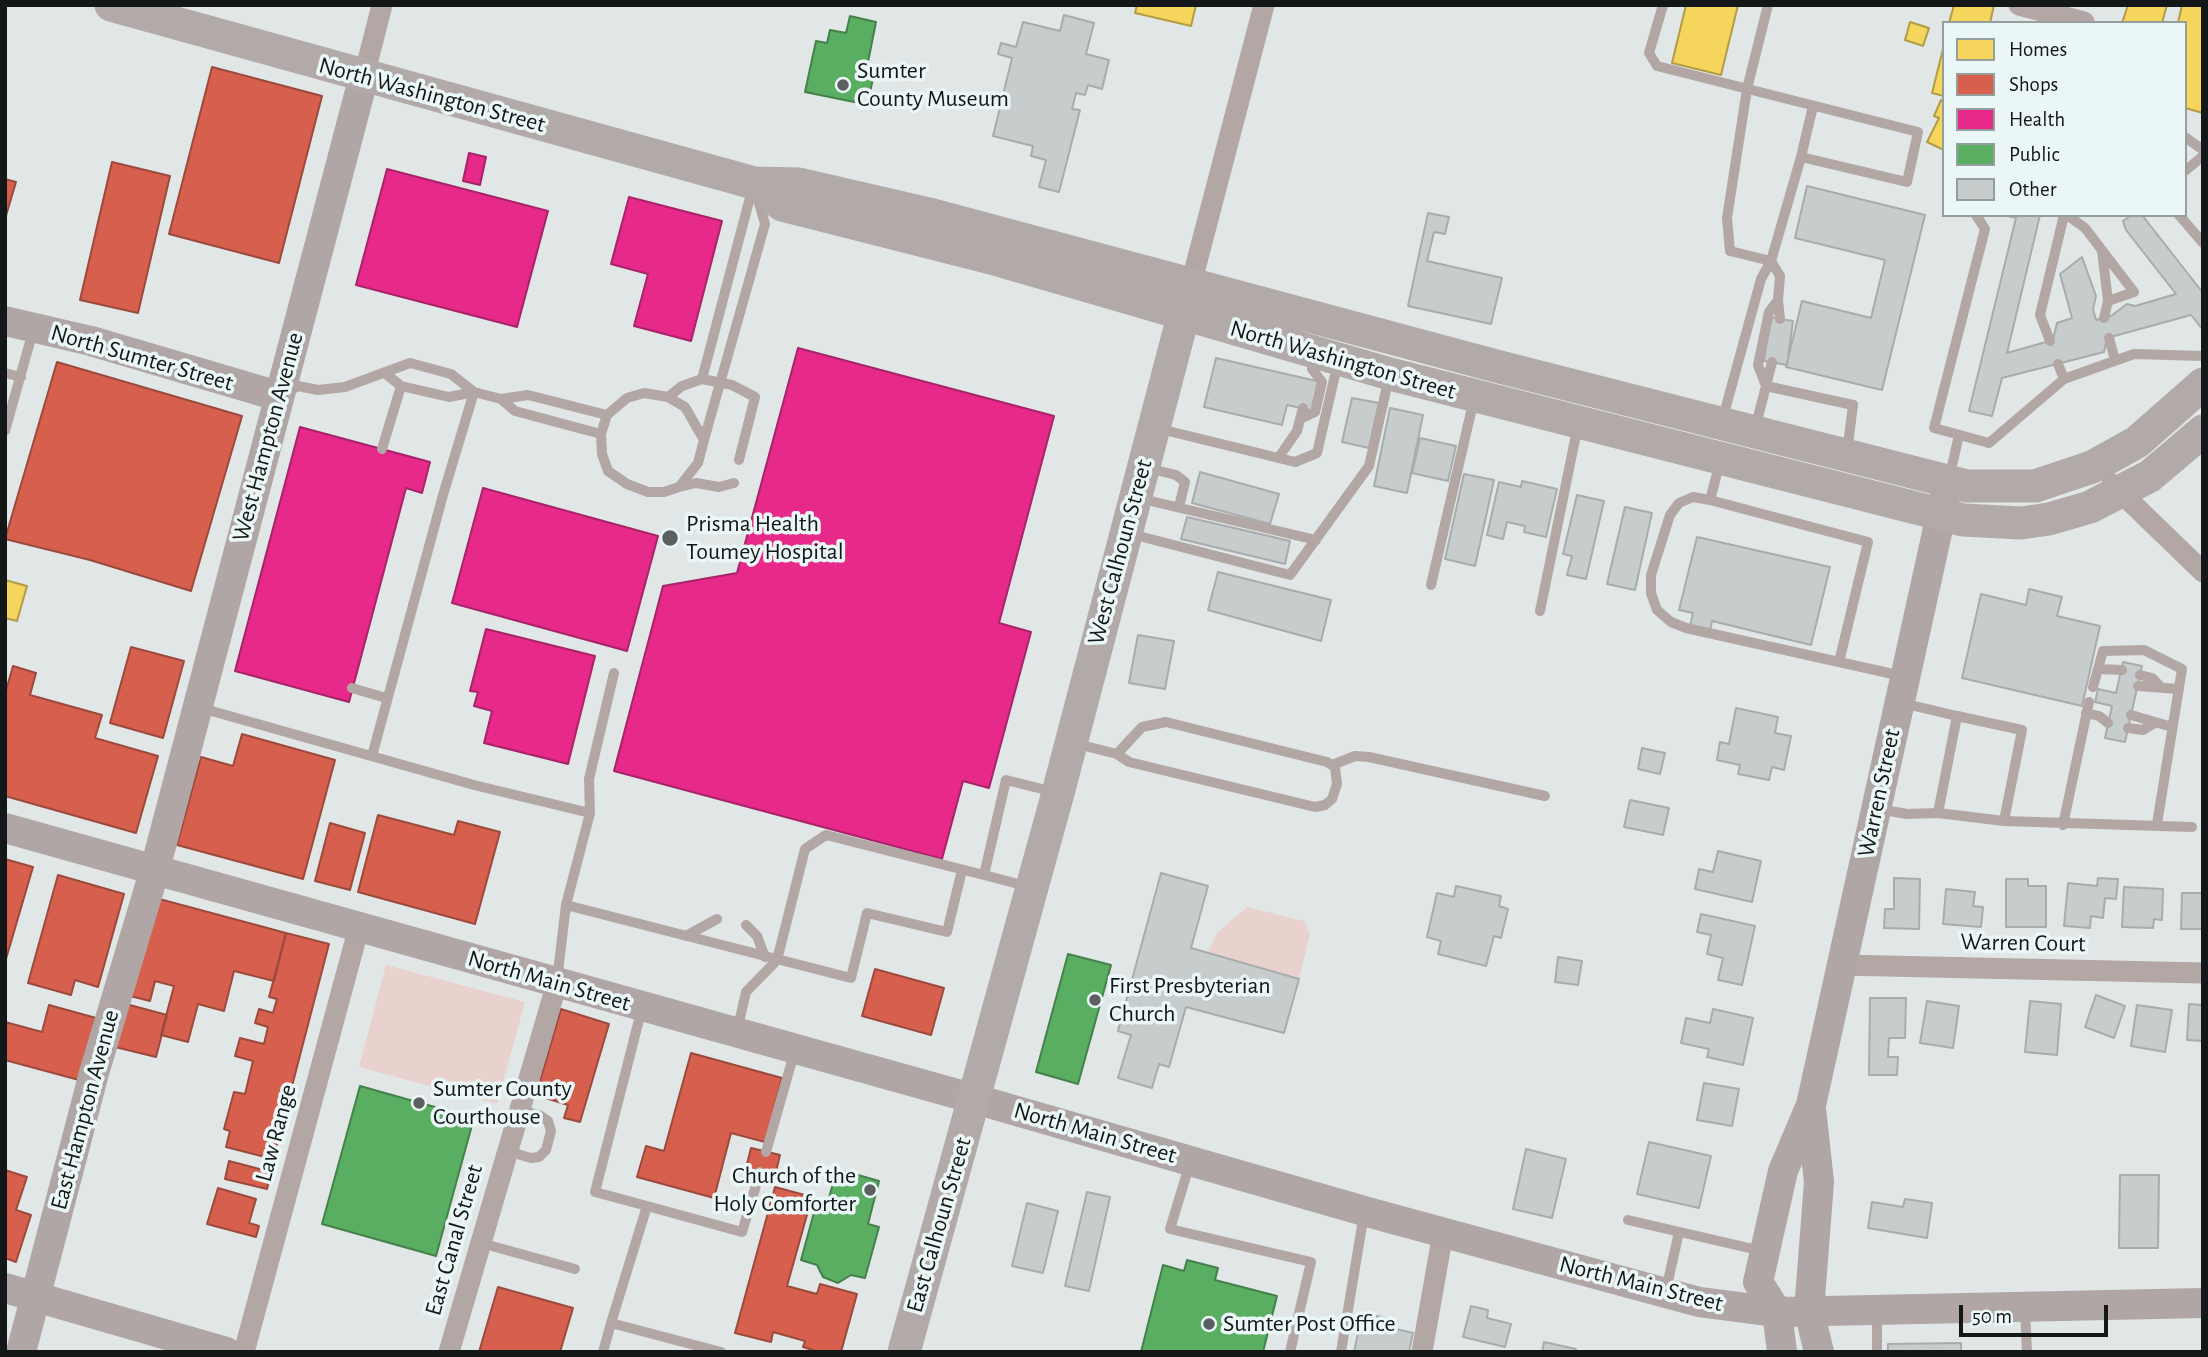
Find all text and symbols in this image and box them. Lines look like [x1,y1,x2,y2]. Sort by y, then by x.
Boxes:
legend [1942,21,2187,217]
text: Homes [2009,39,2067,60]
street label: North Washington Street [316,51,548,139]
place label: Sumter County Museum [857,57,1009,113]
text: Shops [2009,74,2058,95]
marker: Sumter County Museum [835,77,851,93]
text: Health [2009,109,2065,130]
text: Public [2009,144,2059,165]
text: Other [2009,179,2056,200]
street label: North Washington Street [1227,314,1459,406]
street label: North Sumter Street [47,318,237,398]
street label: West Hampton Avenue [226,329,310,545]
street label: West Calhoun Street [1081,456,1159,648]
place label: Prisma Health Toumey Hospital [686,510,844,566]
marker: Prisma Health Toumey Hospital [660,528,680,548]
street label: Warren Street [1851,726,1907,860]
street label: Warren Court [1960,928,2086,958]
street label: North Main Street [464,944,634,1018]
place label: First Presbyterian Church [1109,972,1271,1028]
marker: First Presbyterian Church [1087,992,1103,1008]
street label: East Hampton Avenue [44,1007,126,1213]
place label: Sumter County Courthouse [433,1075,572,1131]
street label: Law Range [249,1081,303,1185]
marker: Sumter County Courthouse [411,1095,427,1111]
street label: North Main Street [1010,1096,1180,1170]
street label: East Calhoun Street [900,1134,978,1316]
street label: East Canal Street [419,1161,489,1319]
place label: Church of the Holy Comforter [713,1162,856,1218]
marker: Church of the Holy Comforter [862,1182,878,1198]
street label: North Main Street [1556,1250,1726,1318]
scale bar [1963,1290,2112,1334]
text: 50 m [1972,1306,2012,1327]
place label: Sumter Post Office [1223,1310,1395,1338]
marker: Sumter Post Office [1201,1316,1217,1332]

